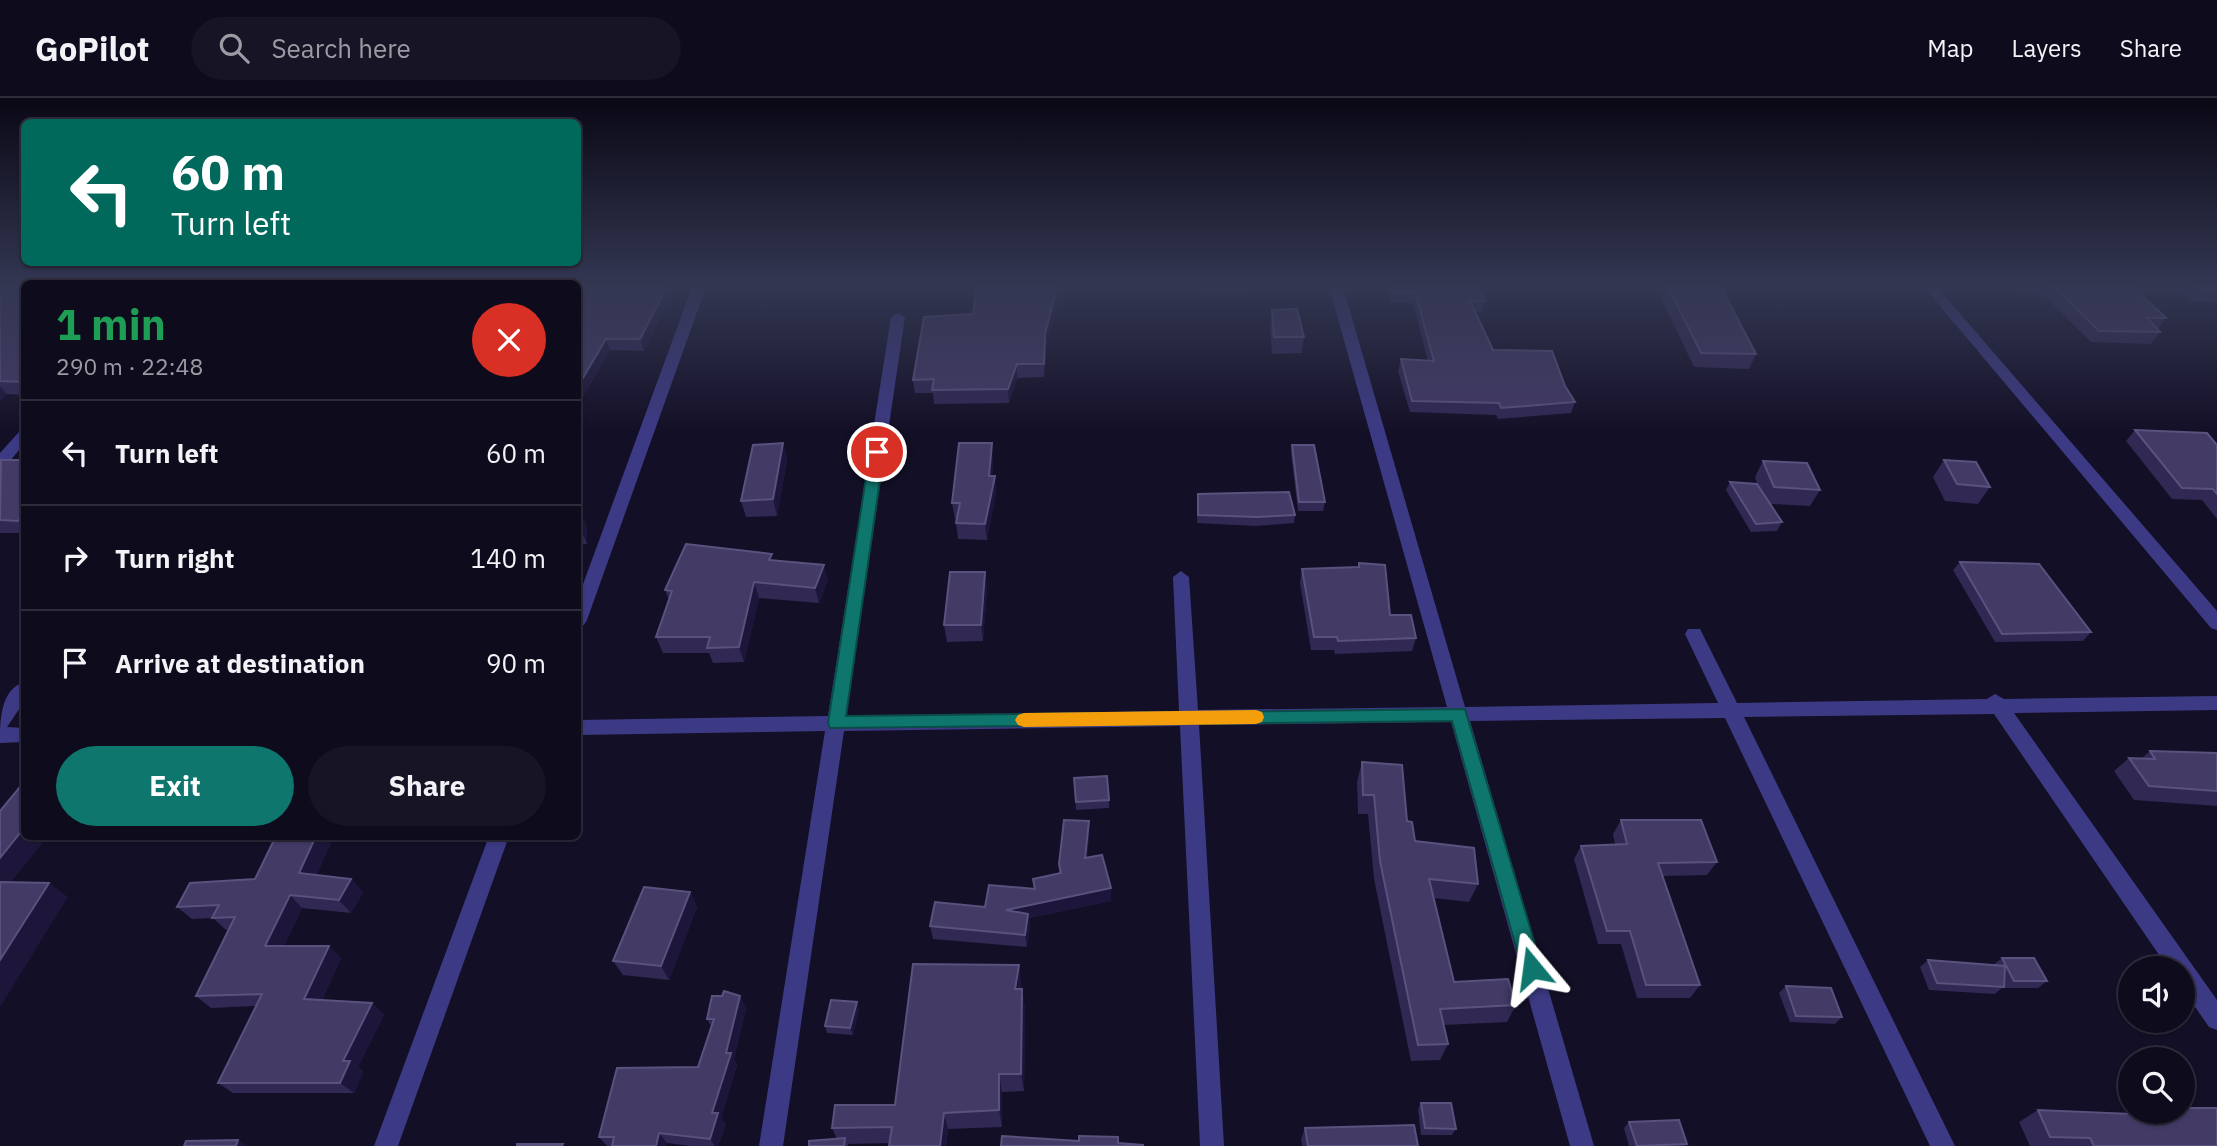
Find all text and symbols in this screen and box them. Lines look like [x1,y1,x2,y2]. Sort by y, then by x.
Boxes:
search box [191,17,681,80]
text: GoPilot [35,27,149,70]
icon: search [215,29,253,67]
text: Search here [271,31,411,65]
text: Map [1927,32,1974,64]
text: Layers [2012,32,2082,64]
text: Share [2120,32,2182,64]
text: 60 m [171,140,285,203]
icon: left [56,147,147,238]
text: Turn left [171,202,291,244]
text: 1 min [56,297,166,352]
button: close [472,303,546,377]
text: 290 m · 22:48 [56,351,203,381]
pin [847,422,907,482]
icon: arrive [858,433,896,471]
icon: left [56,434,94,472]
text: Turn left [115,436,218,470]
text: 60 m [486,436,546,470]
icon: right [56,539,94,577]
text: Turn right [115,541,234,575]
text: 140 m [470,541,546,575]
icon: arrive [56,644,94,682]
text: Arrive at destination [115,646,365,680]
text: 90 m [486,646,546,680]
button: Exit [56,746,294,826]
button: Share [308,746,546,826]
position arrow [1495,931,1569,1005]
map controls [2118,956,2195,1124]
button: sound [2118,956,2195,1033]
button: search [2118,1047,2195,1124]

